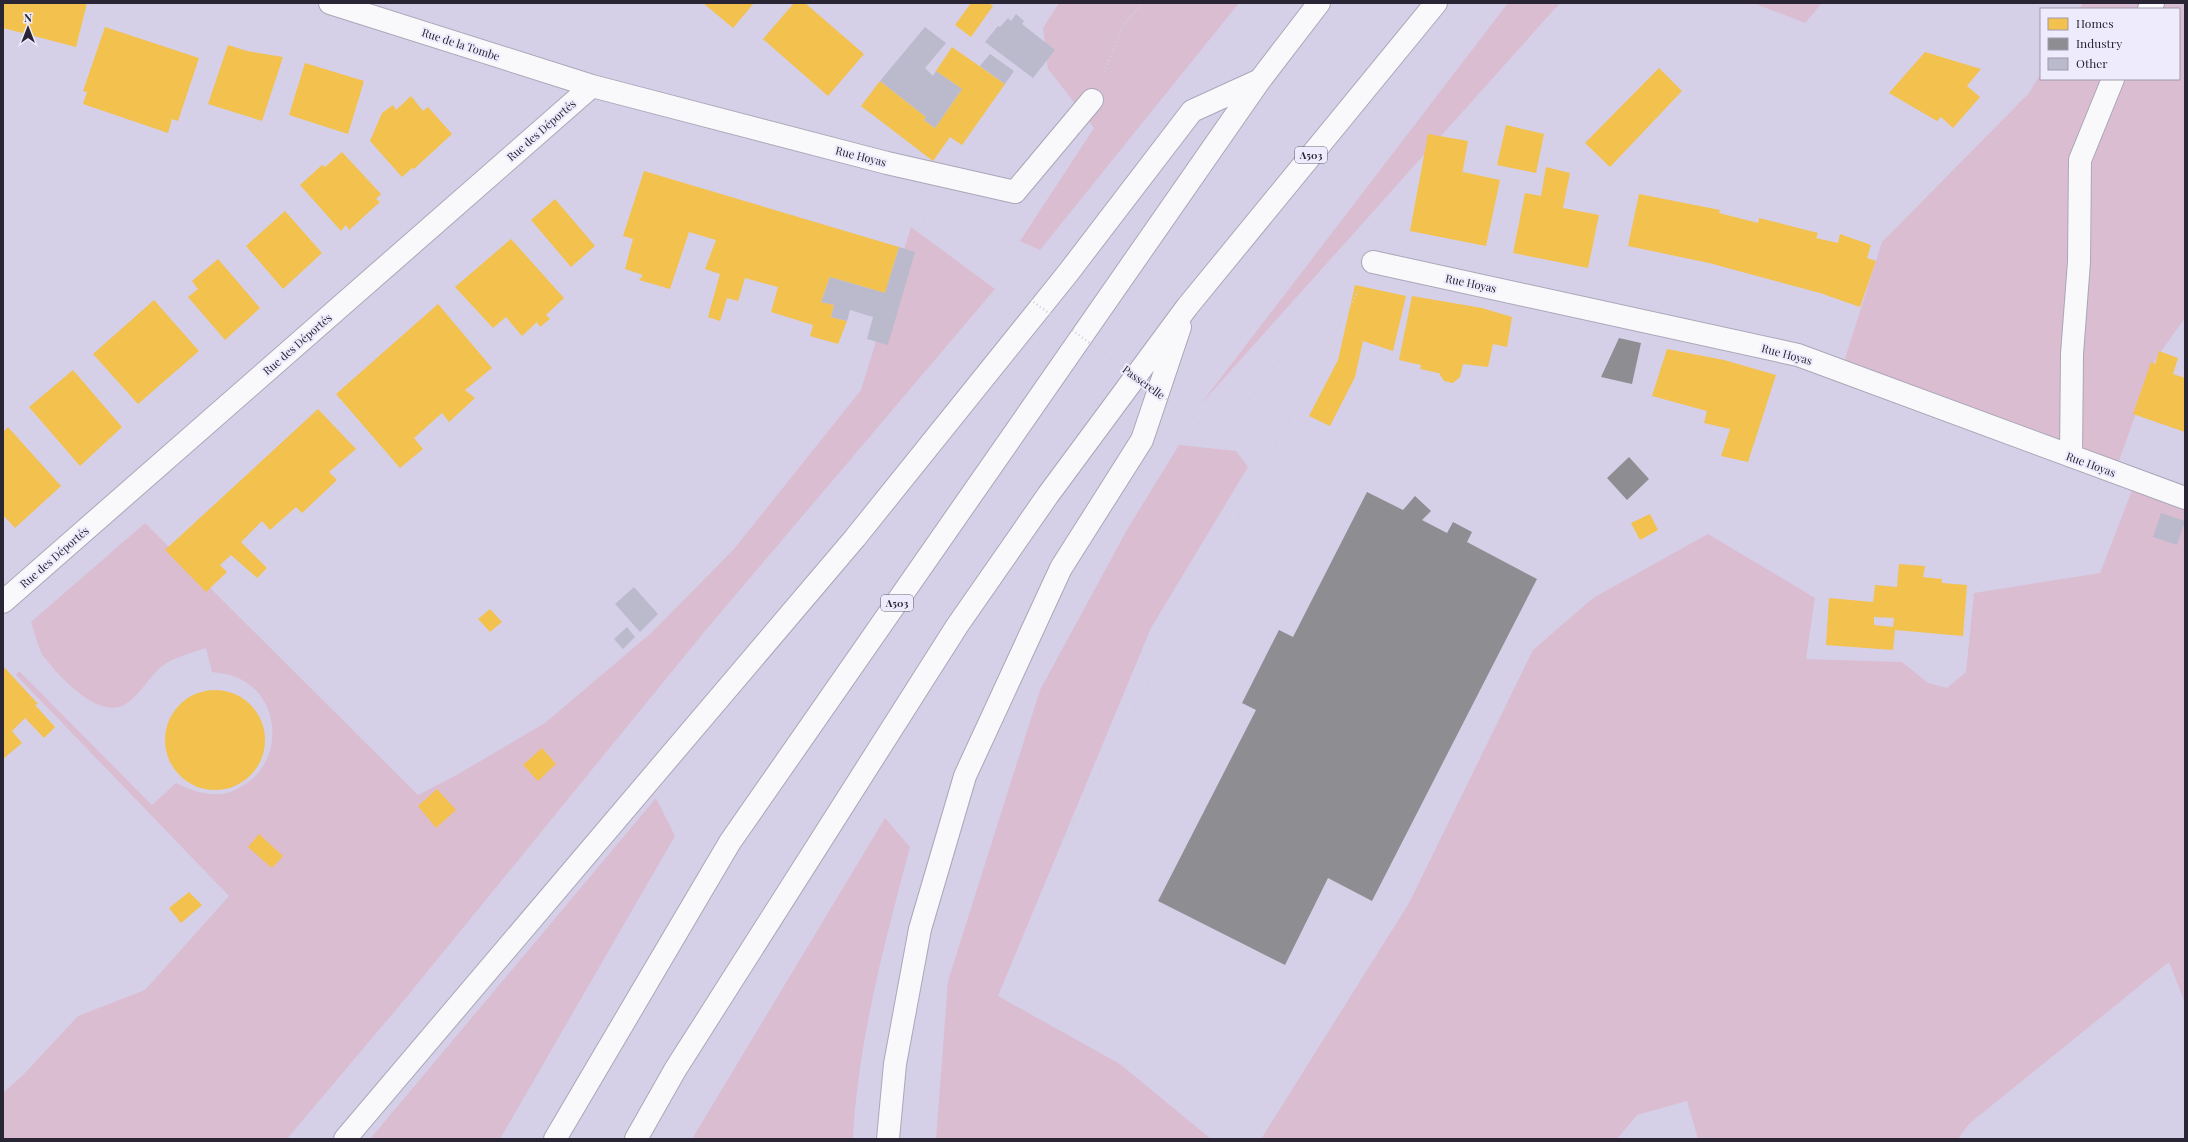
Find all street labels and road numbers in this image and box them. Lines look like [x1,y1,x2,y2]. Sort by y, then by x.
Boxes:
street label: Rue de la Tombe [420,24,502,64]
street label: Rue des Déportés [503,96,579,164]
street label: Rue Hoyas [834,142,888,170]
road number: A503 [1295,147,1327,163]
street label: Rue Hoyas [1444,270,1498,296]
street label: Rue des Déportés [259,310,335,378]
street label: Rue Hoyas [1760,340,1814,368]
street label: Passerelle [1120,361,1169,403]
street label: Rue Hoyas [2064,448,2118,480]
street label: Rue des Déportés [16,523,92,591]
road number: A503 [881,595,913,611]

